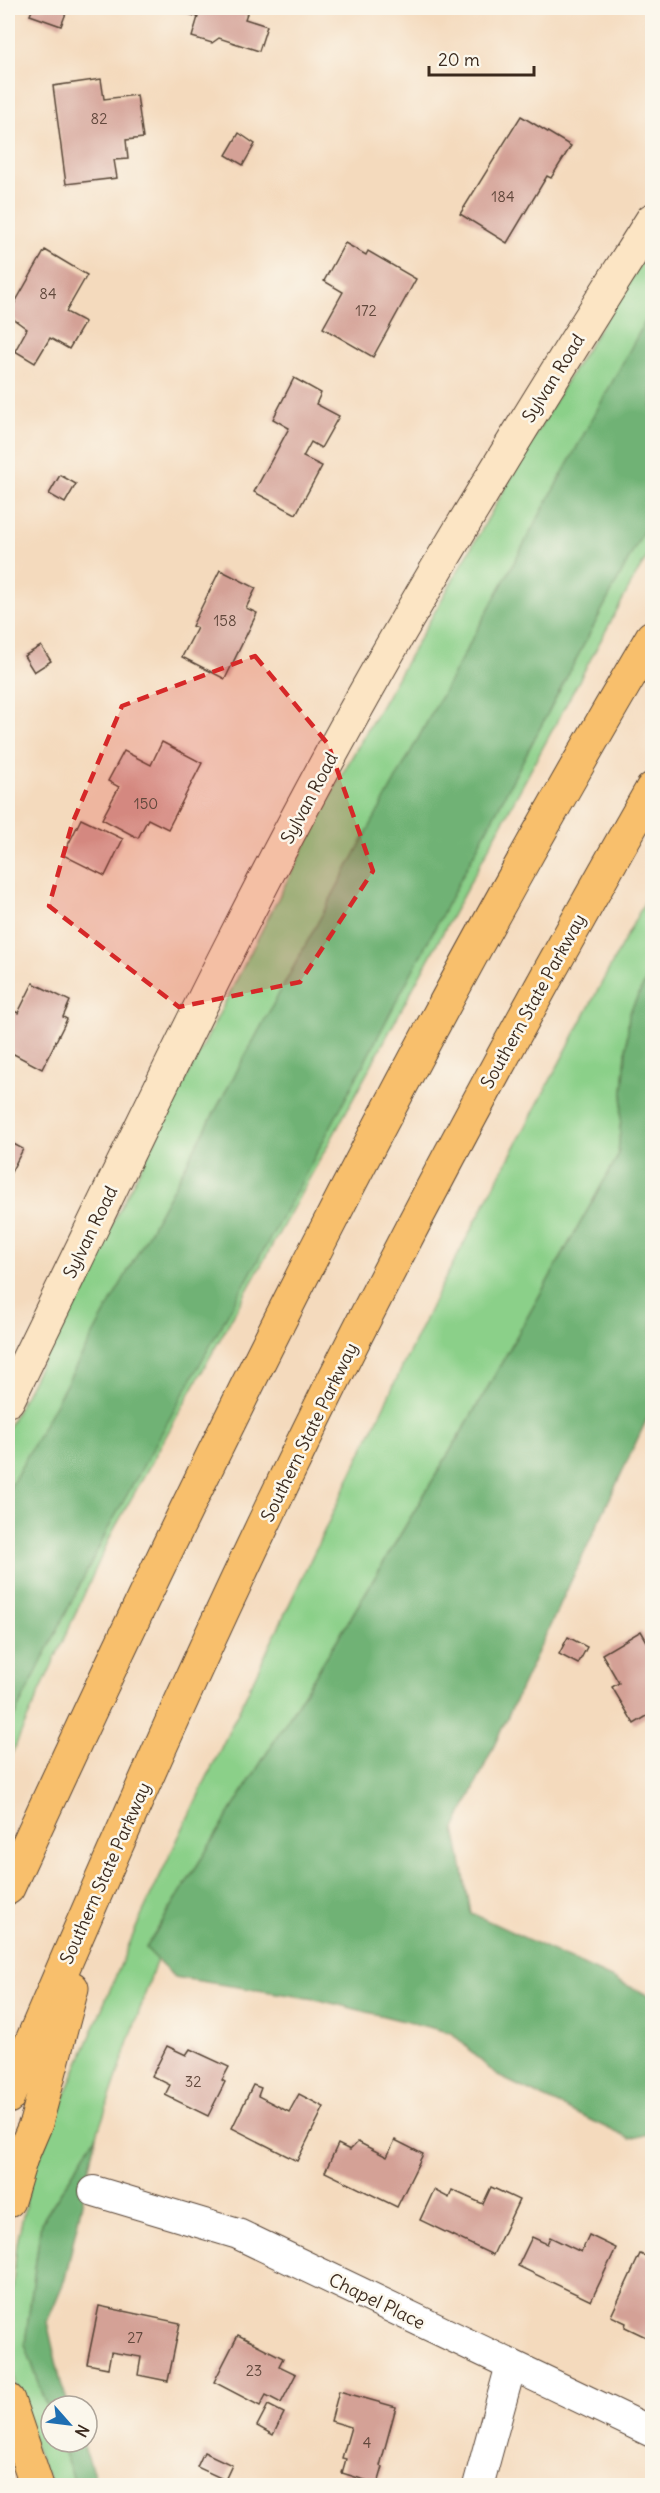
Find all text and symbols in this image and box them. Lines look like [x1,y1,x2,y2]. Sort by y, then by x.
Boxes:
scale bar [429,39,534,77]
text: 20 m [438,48,480,71]
house number: 82 [91,109,107,128]
house number: 184 [491,187,515,206]
house number: 84 [39,284,57,303]
house number: 172 [355,301,377,320]
street label: Sylvan Road [517,329,589,427]
house number: 158 [213,611,237,630]
street label: Sylvan Road [275,748,343,848]
house number: 150 [134,794,158,813]
street label: Southern State Parkway [475,909,591,1093]
street label: Sylvan Road [58,1182,122,1282]
street label: Southern State Parkway [256,1339,362,1525]
street label: Southern State Parkway [55,1779,155,1967]
house number: 32 [185,2072,201,2091]
street label: Chapel Place [325,2268,429,2334]
house number: 27 [127,2328,143,2347]
house number: 23 [246,2361,262,2380]
north arrow [39,2394,99,2454]
text: N [71,2421,94,2441]
house number: 4 [363,2433,372,2452]

